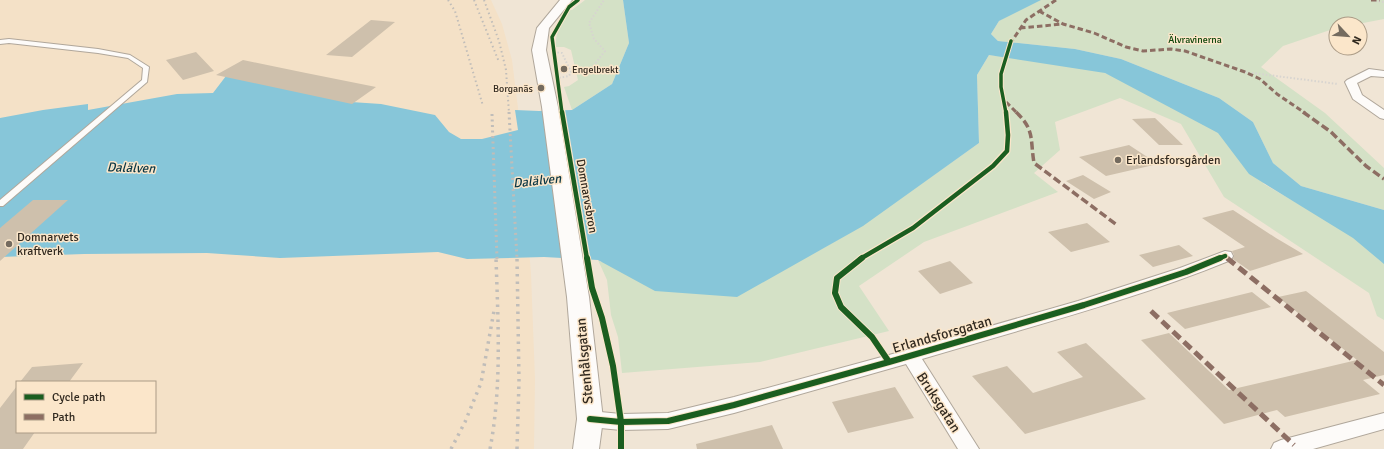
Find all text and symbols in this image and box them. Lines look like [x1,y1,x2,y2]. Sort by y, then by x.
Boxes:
north arrow [1328,16,1368,56]
park label: Älvravinerna [1168,34,1222,46]
text: N [1349,34,1364,46]
marker: Engelbrekt [559,64,569,74]
place label: Engelbrekt [572,64,619,76]
place label: Borganäs [493,83,534,95]
marker: Borganäs [536,83,546,93]
place label: Erlandsforsgården [1126,153,1220,168]
marker: Erlandsforsgården [1113,155,1123,165]
street label: Domnarvsbron [573,158,600,234]
water label: Dalälven [107,159,156,177]
water label: Dalälven [512,170,563,191]
place label: Domnarvets kraftverk [17,230,79,259]
marker: Domnarvets kraftverk [4,239,14,249]
street label: Erlandsforsgatan [890,312,994,357]
street label: Stenhålsgatan [572,317,597,405]
street label: Bruksgatan [913,369,964,436]
legend [16,381,156,433]
text: Cycle path [52,390,105,405]
text: Path [52,410,75,425]

